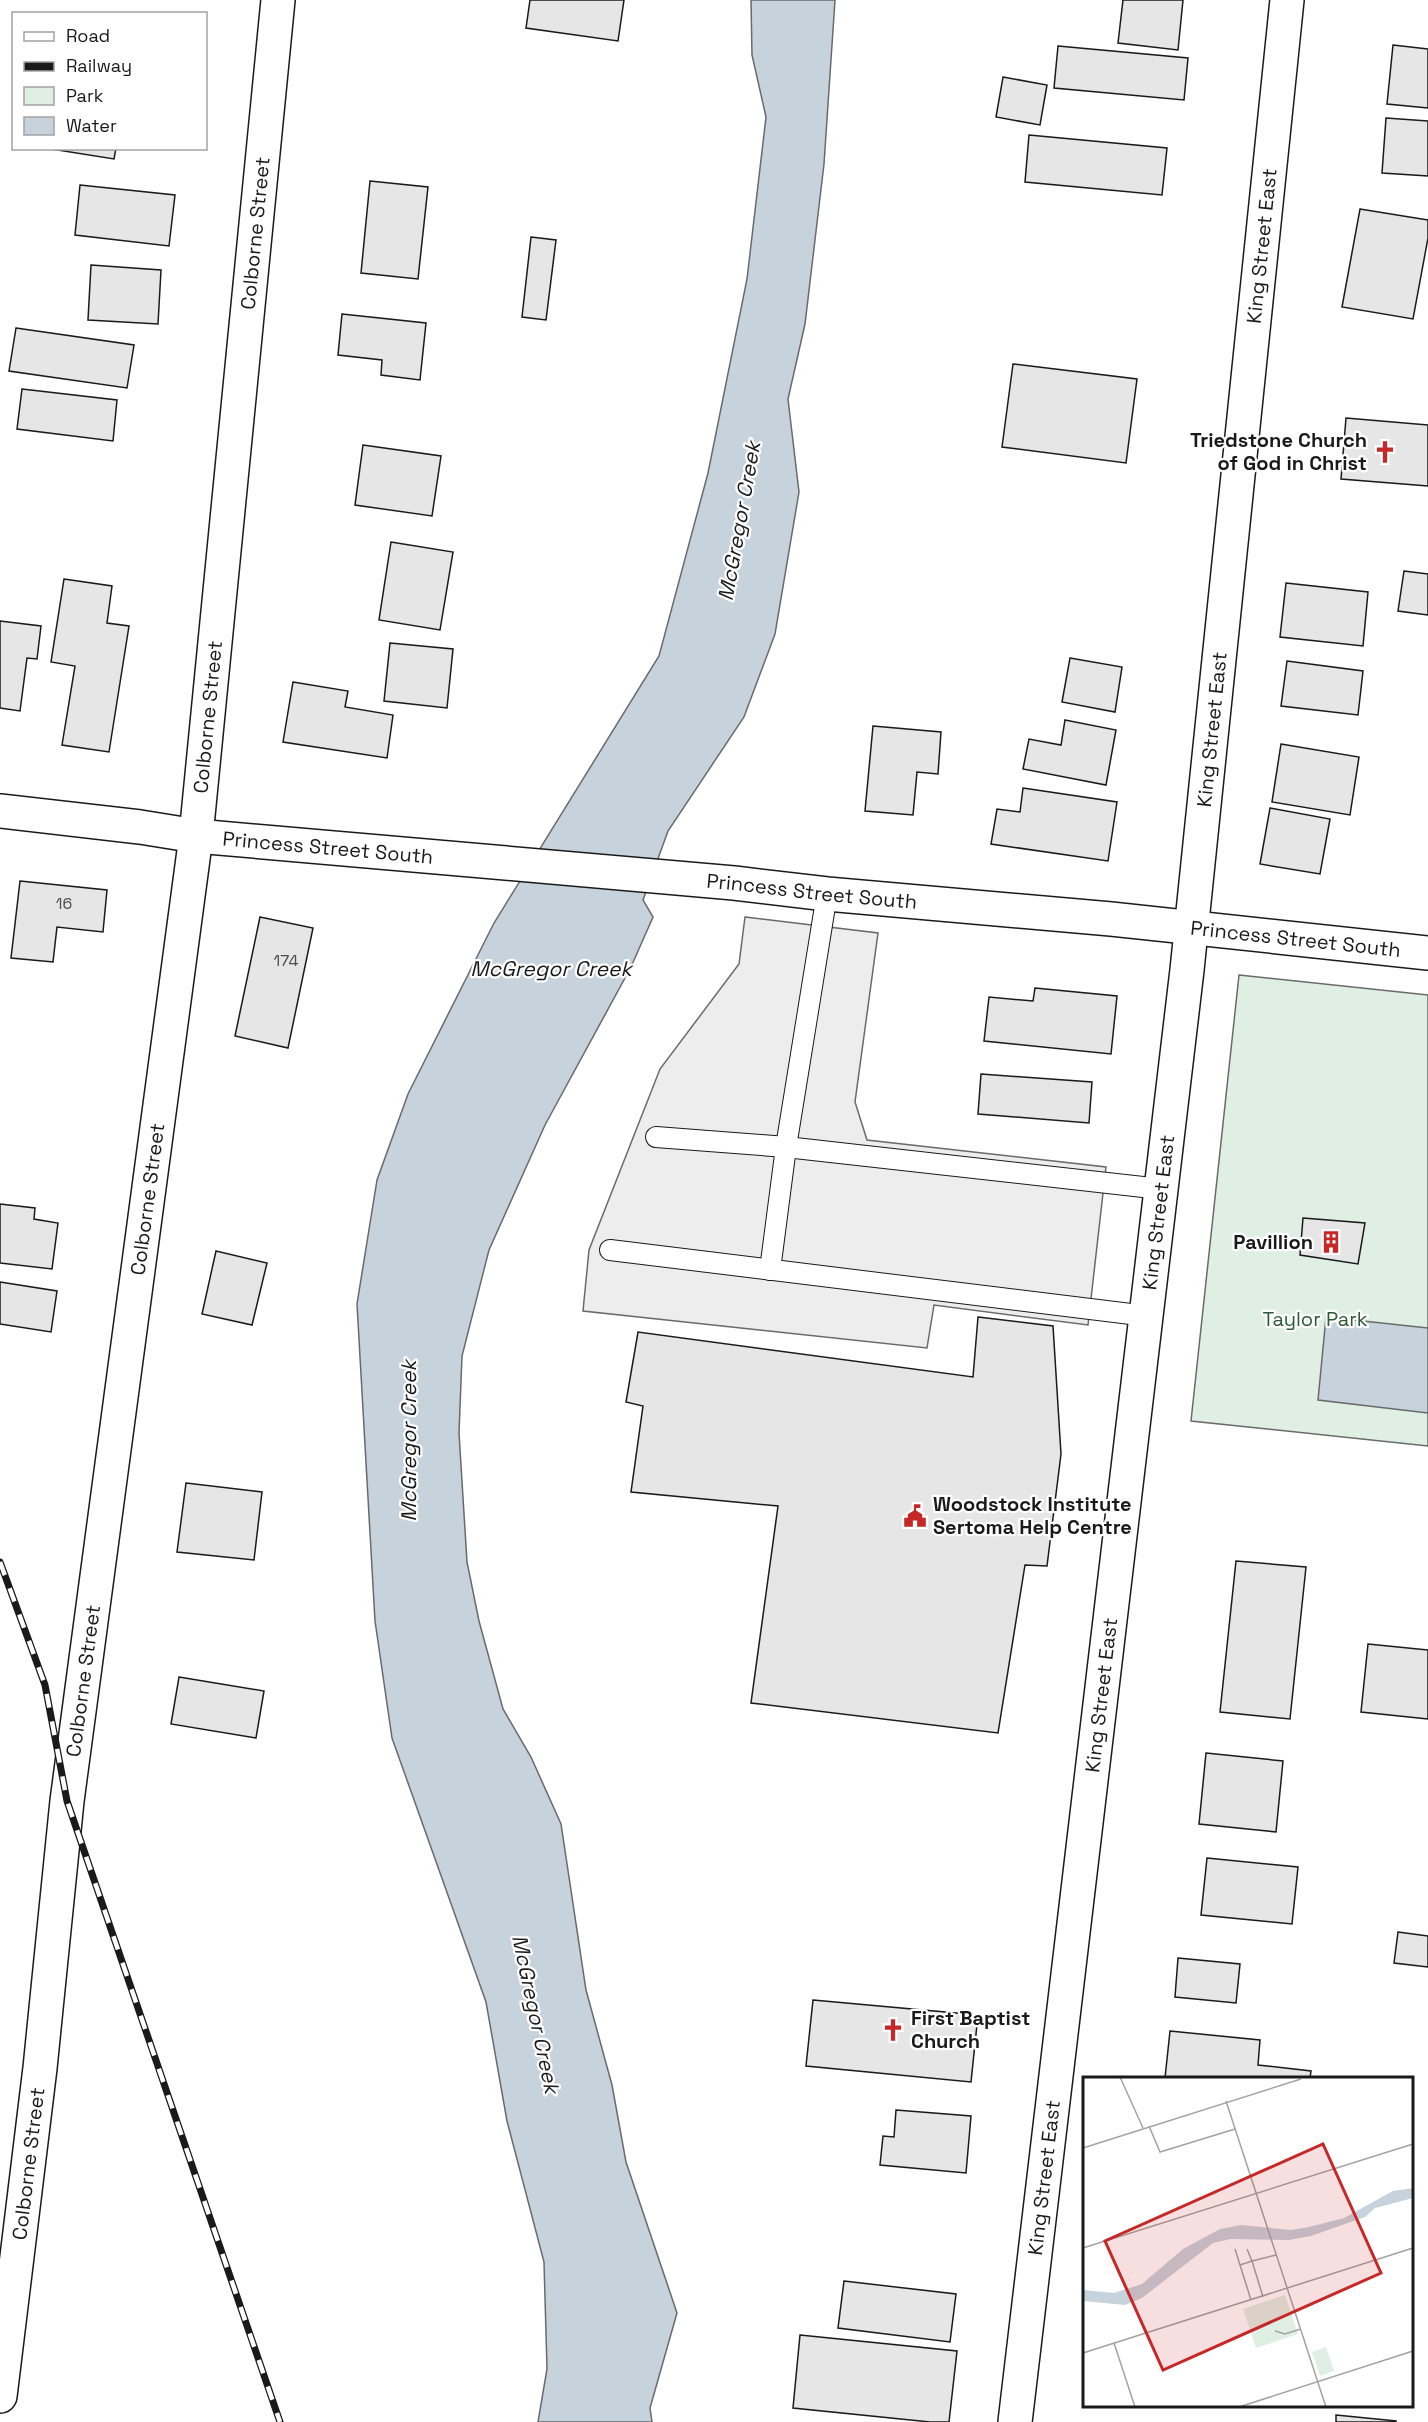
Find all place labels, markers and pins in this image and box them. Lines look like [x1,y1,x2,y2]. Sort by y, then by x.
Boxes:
place label: Triedstone Church of God in Christ [1190,427,1367,476]
church icon: Triedstone Church of God in Christ [1372,439,1398,465]
place label: Pavillion [1233,1229,1313,1255]
building icon: Pavillion [1318,1229,1344,1255]
place label: Woodstock Institute Sertoma Help Centre [933,1491,1132,1540]
public building icon: Woodstock Institute Sertoma Help Centre [902,1503,928,1529]
place label: First Baptist Church [911,2005,1030,2054]
church icon: First Baptist Church [880,2017,906,2043]

